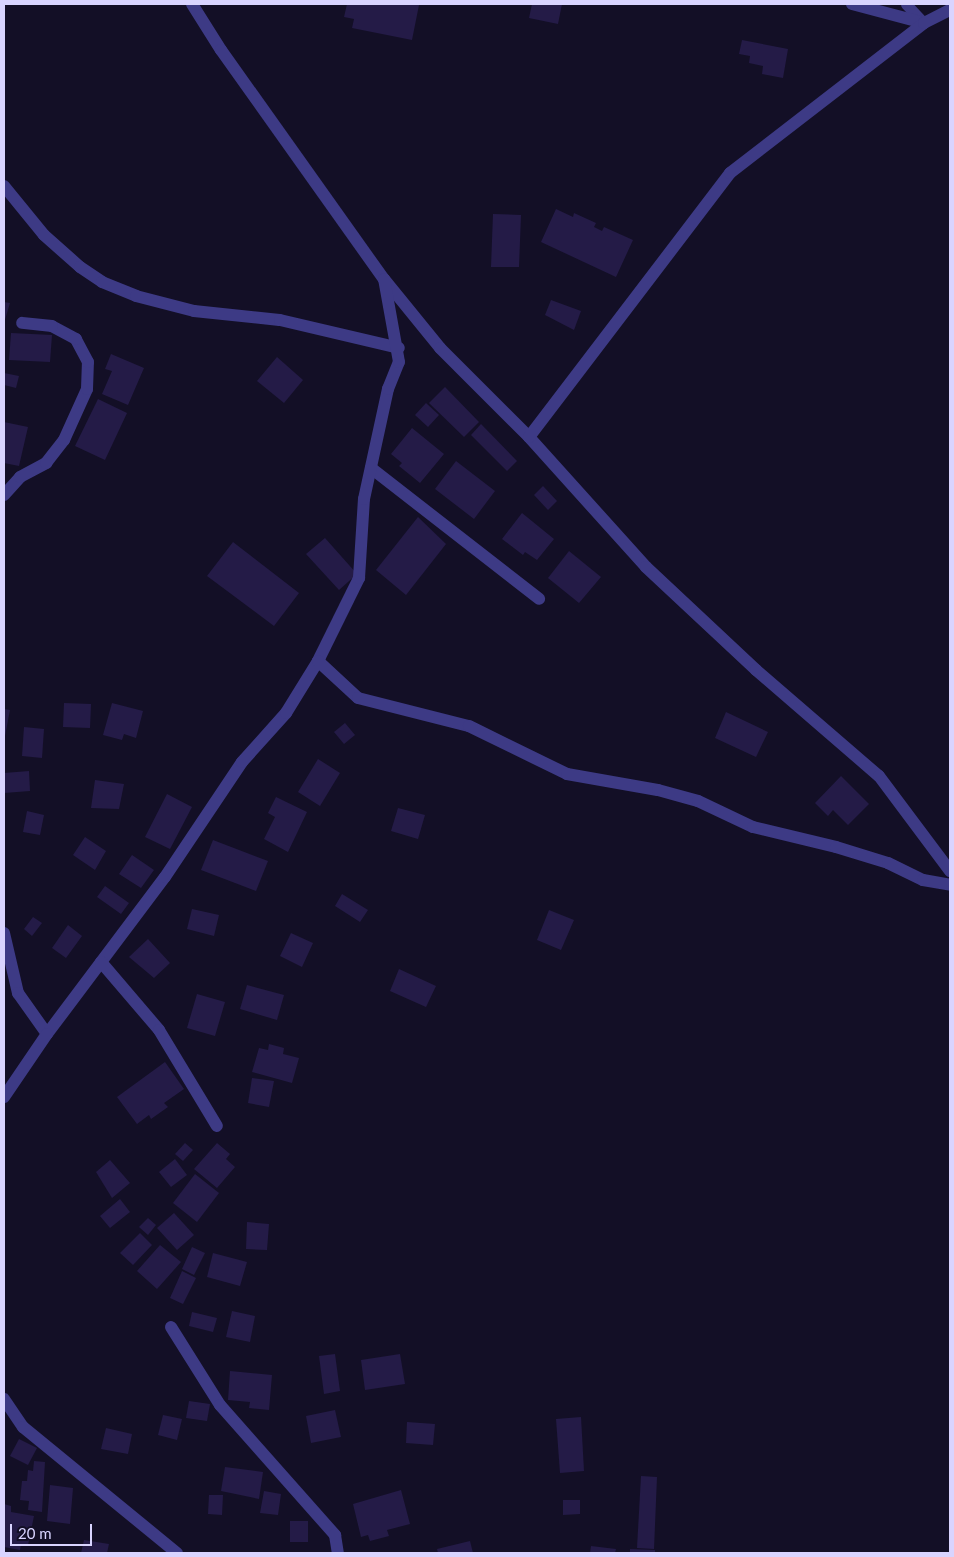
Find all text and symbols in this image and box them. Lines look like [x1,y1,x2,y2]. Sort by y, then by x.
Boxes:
scale bar [12,1514,95,1546]
text: 20 m [18,1524,52,1542]

